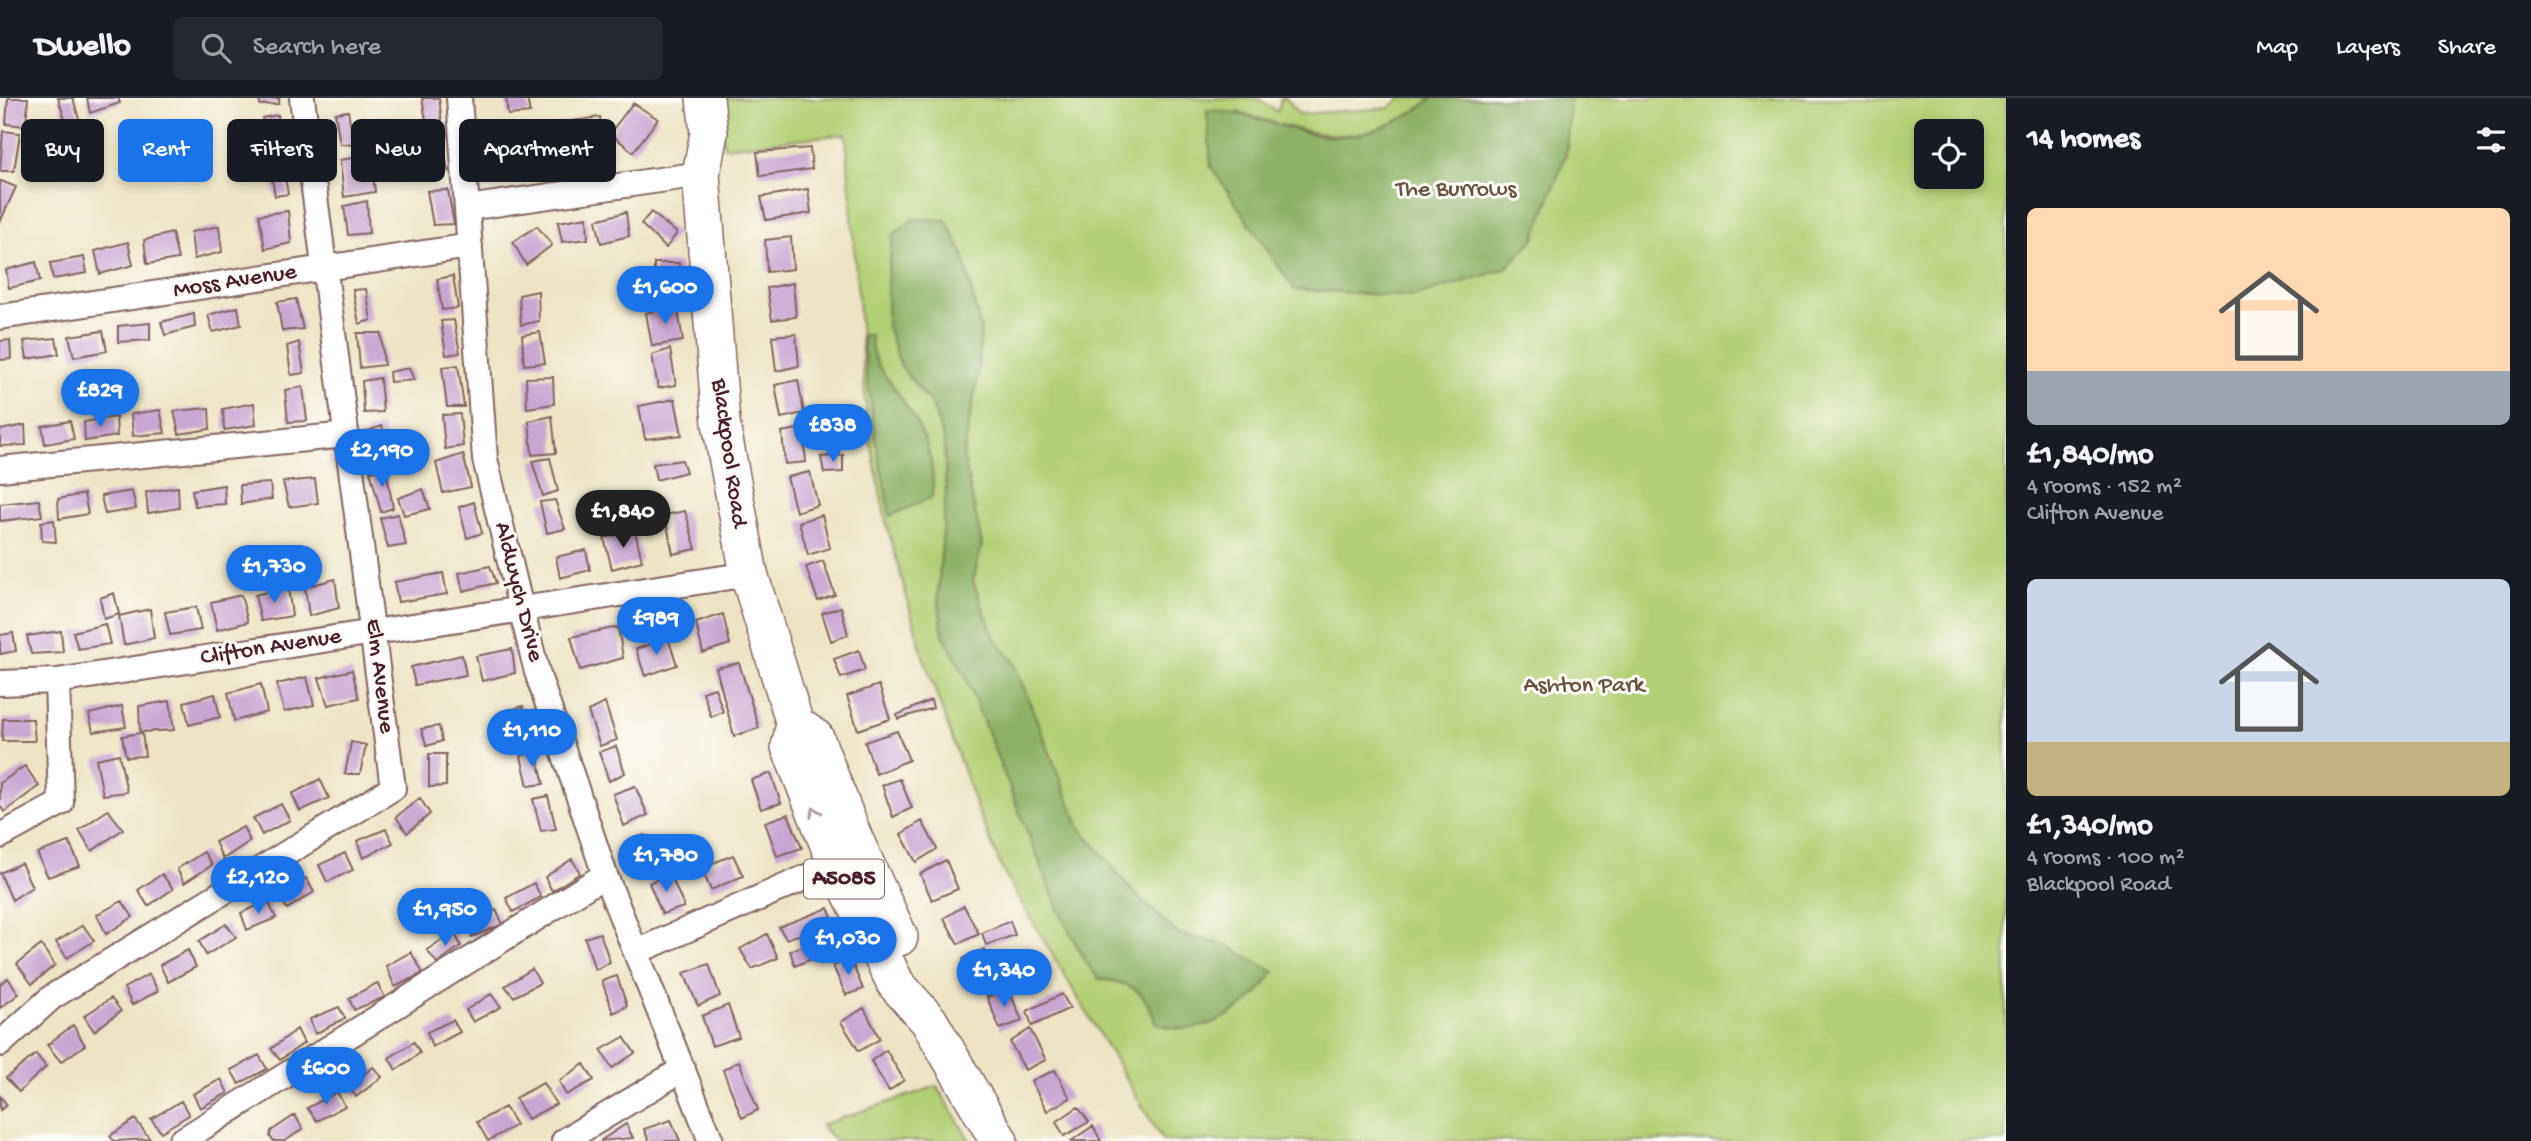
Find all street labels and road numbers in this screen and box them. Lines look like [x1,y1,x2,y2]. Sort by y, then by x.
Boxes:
street label: Moss Avenue [171,258,299,306]
street label: Blackpool Road [703,376,753,531]
street label: Aldwych Drive [487,519,550,665]
street label: Elm Avenue [358,617,400,736]
street label: Clifton Avenue [198,622,344,673]
road number: A5085 [804,860,884,898]

